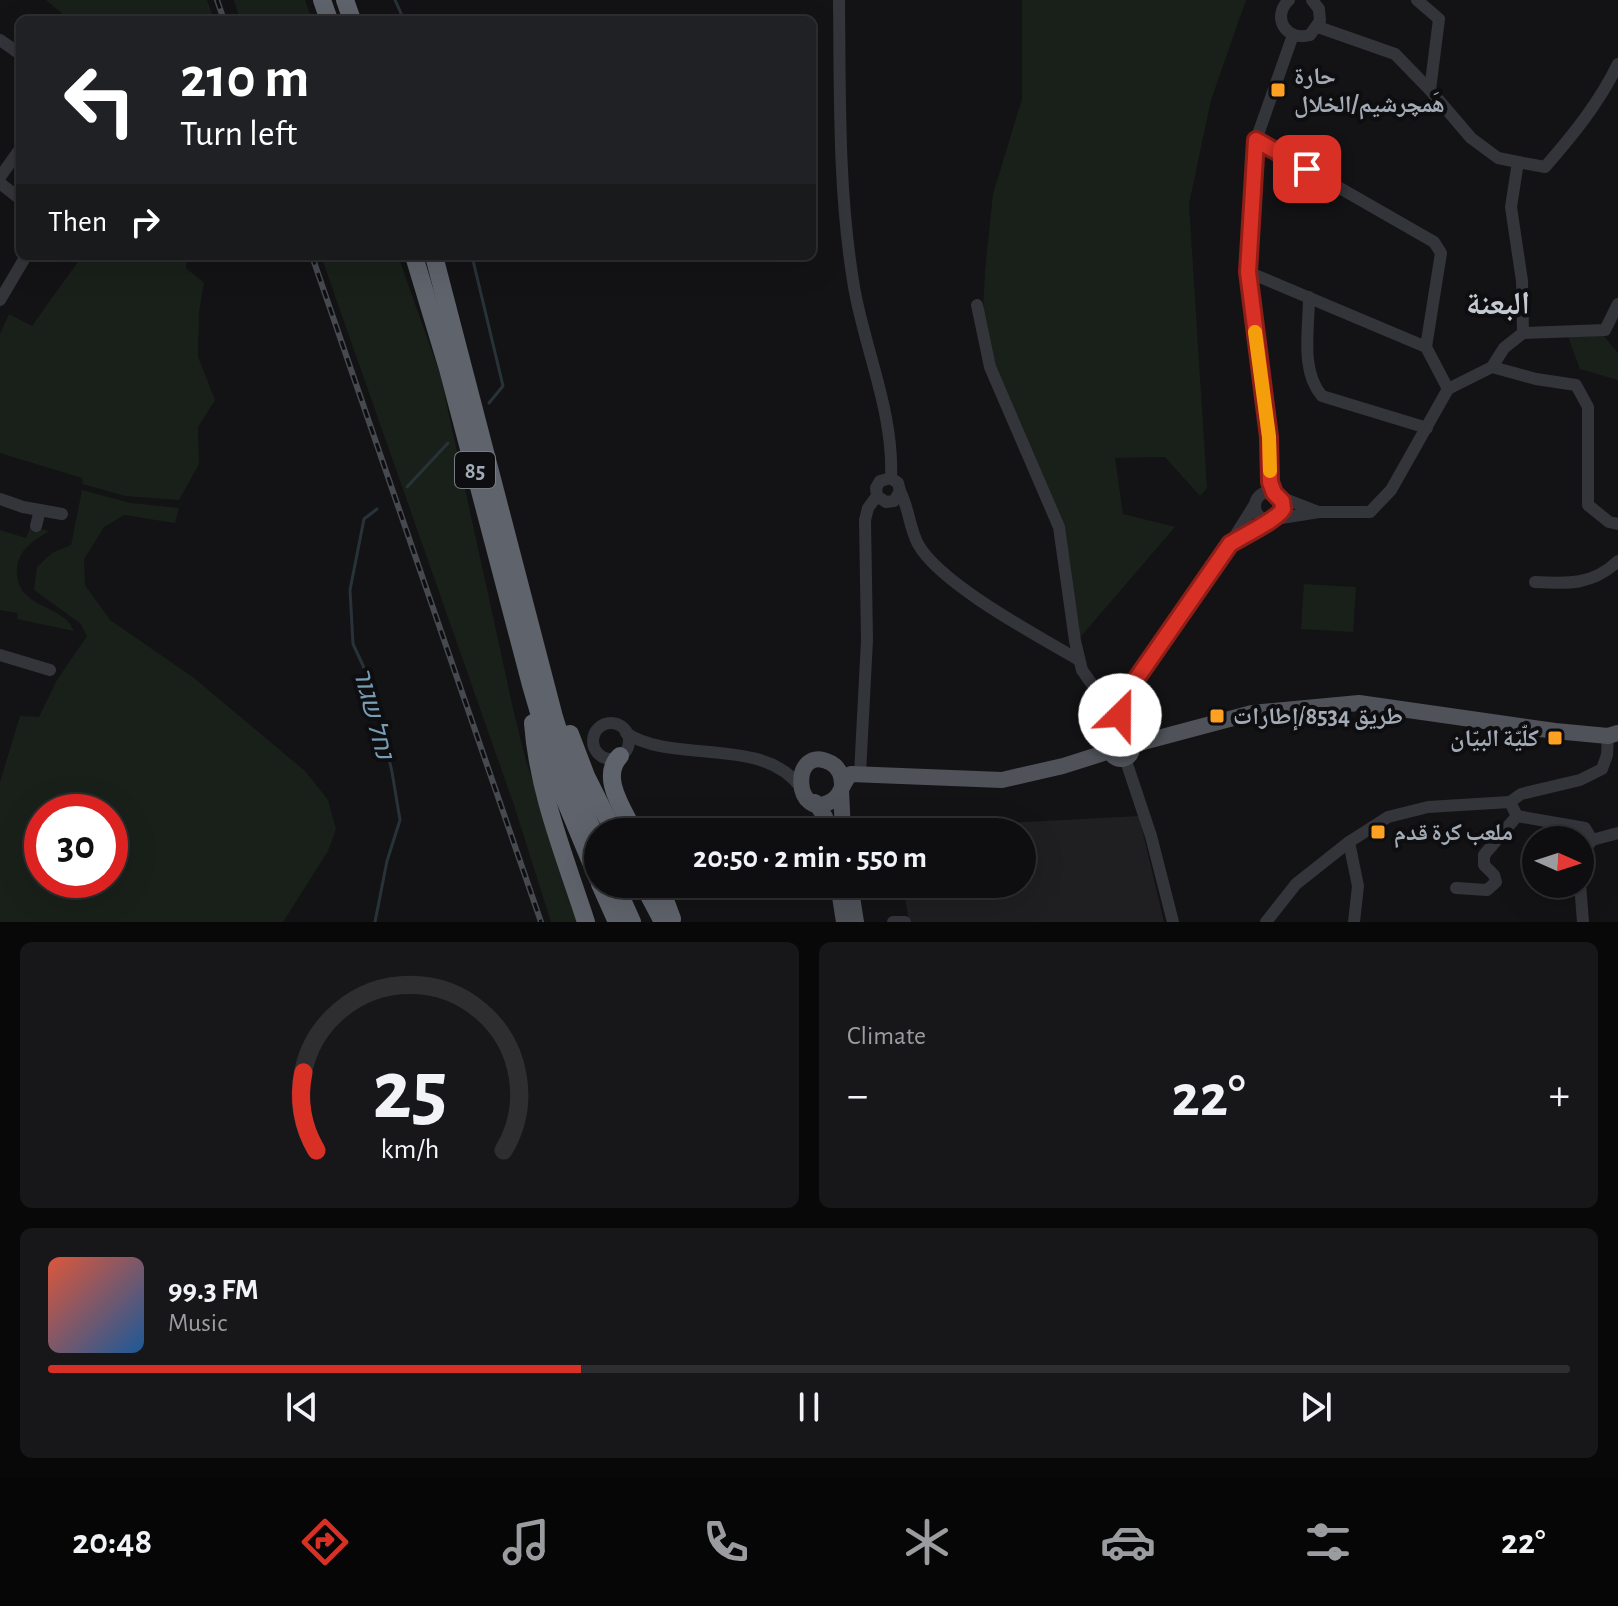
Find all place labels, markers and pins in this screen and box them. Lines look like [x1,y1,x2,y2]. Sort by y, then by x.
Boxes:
place label: حارة هَمچرشيم/الخلال [1294,65,1445,120]
marker: حارة هَمچرشيم/الخلال [1269,81,1287,99]
pin [1273,135,1341,203]
place label: طريق 8534/إطارات [1233,705,1403,731]
marker: طريق 8534/إطارات [1208,707,1226,725]
place label: كلّيّة البيّان [1450,724,1539,752]
marker: كلّيّة البيّان [1546,729,1564,747]
place label: ملعب كرة قدم [1394,821,1513,849]
marker: ملعب كرة قدم [1369,823,1387,841]

